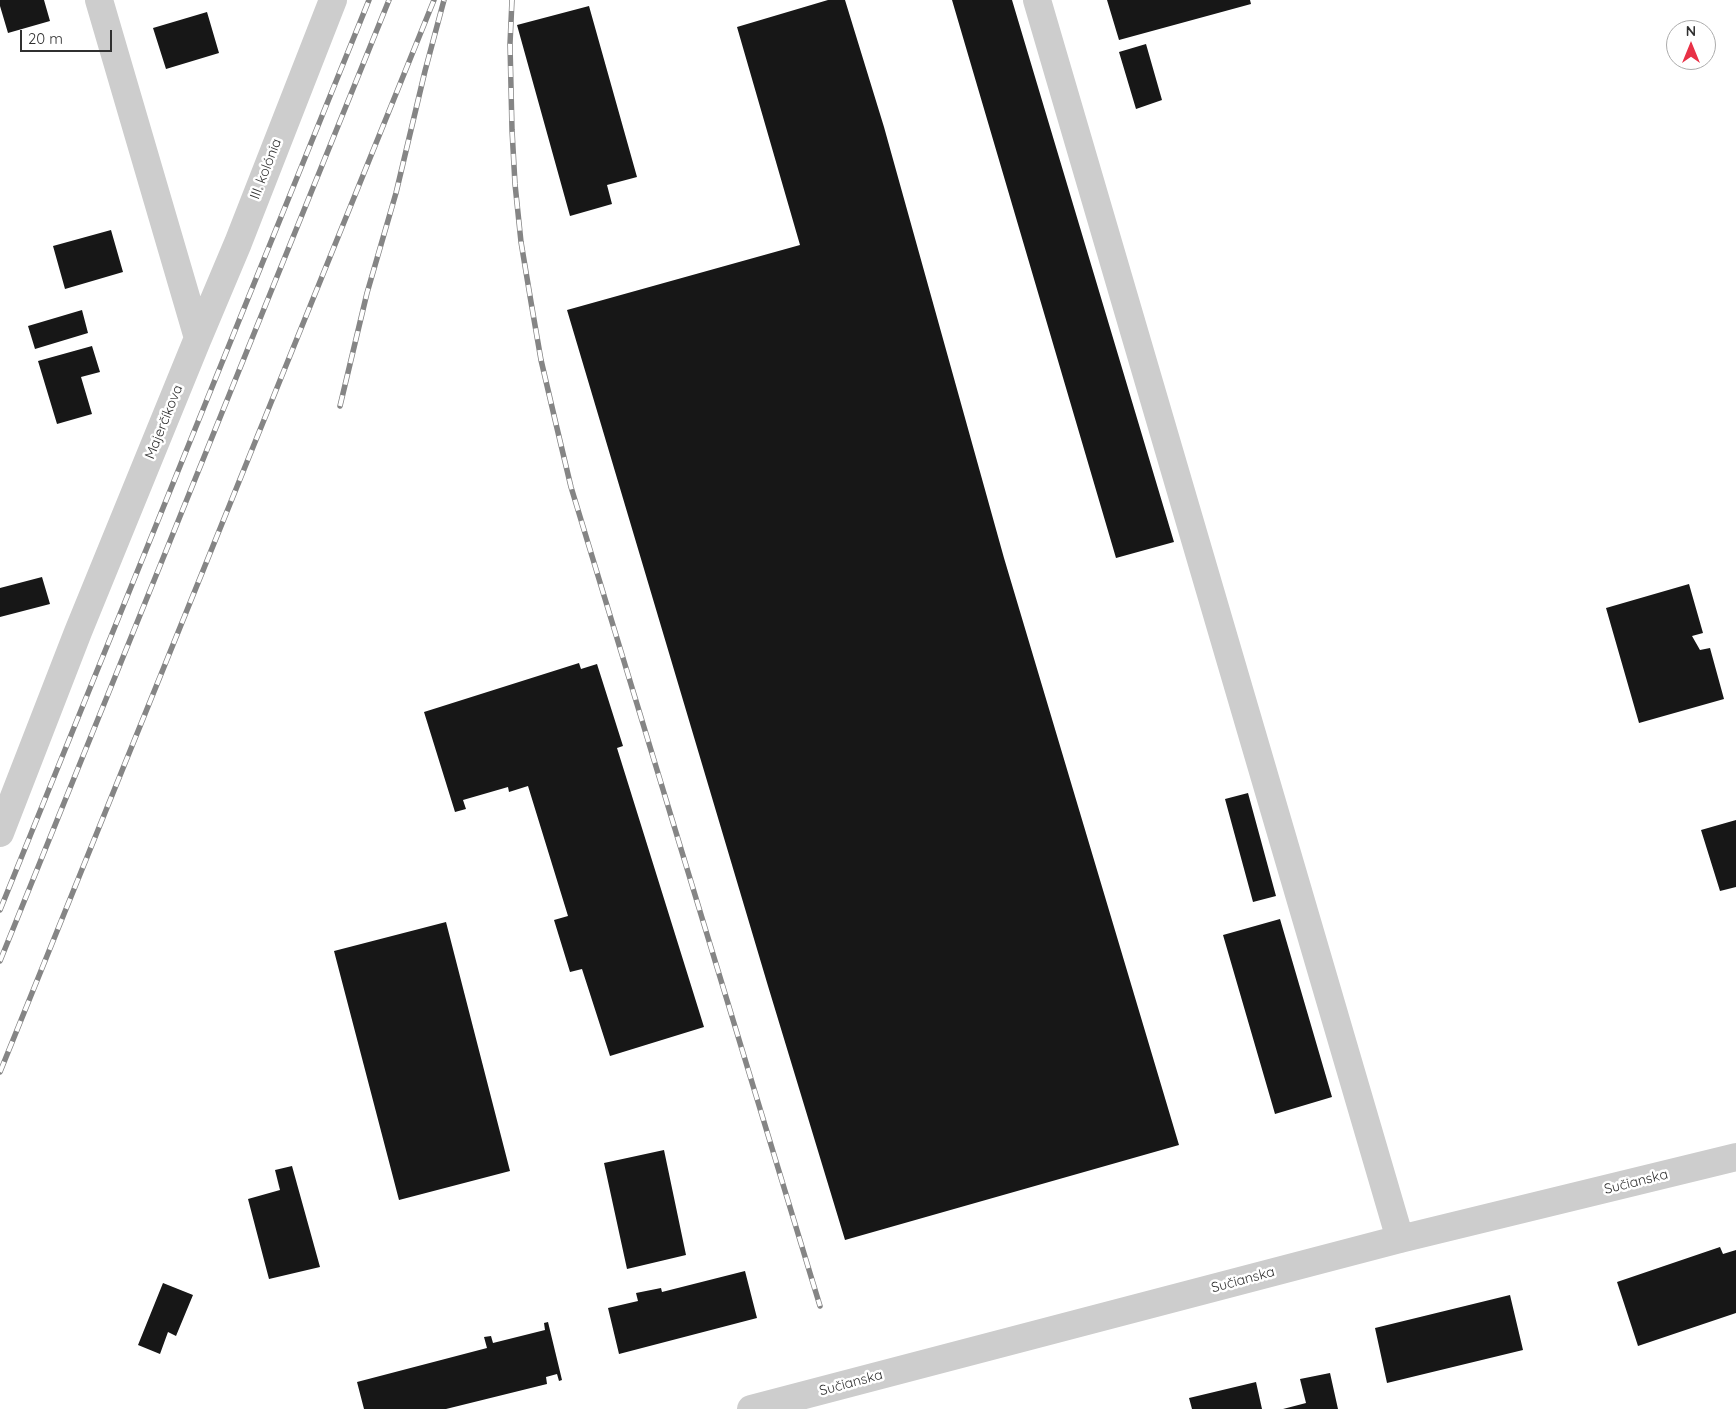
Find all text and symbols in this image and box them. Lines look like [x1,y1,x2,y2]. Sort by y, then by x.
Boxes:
scale bar [22,20,115,52]
north arrow [1666,20,1716,70]
text: N [1686,22,1696,40]
text: 20 m [28,29,63,48]
street label: III. kolónia [247,136,285,202]
street label: Majerčíkova [141,382,187,462]
street label: Sučianska [1602,1166,1670,1198]
street label: Sučianska [1209,1263,1277,1297]
street label: Sučianska [817,1366,885,1400]

